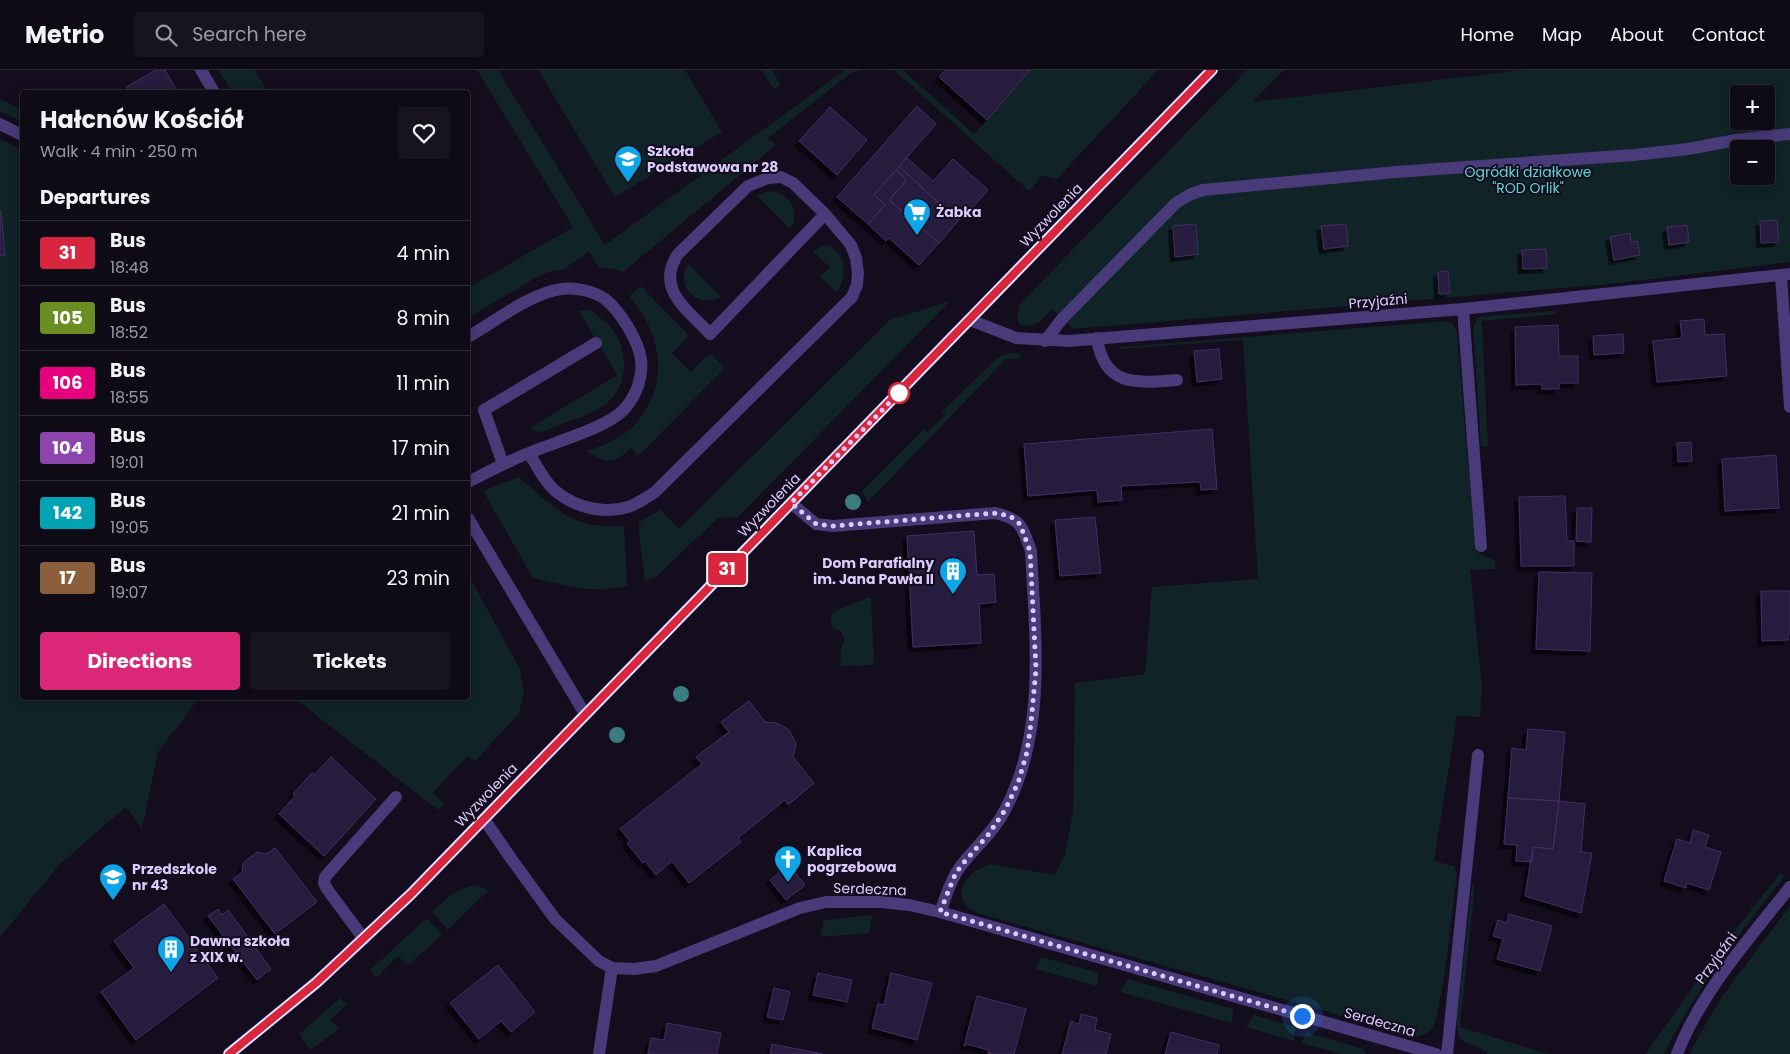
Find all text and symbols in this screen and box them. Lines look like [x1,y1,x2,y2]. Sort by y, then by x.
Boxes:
search box [134,12,484,57]
text: Metrio [25,18,104,51]
icon: search [152,21,180,49]
text: Search here [192,21,307,48]
text: Home [1460,22,1514,47]
text: Map [1542,22,1582,47]
text: About [1610,22,1664,47]
text: Contact [1692,22,1765,47]
map controls [1730,85,1775,185]
button: + [1730,85,1775,130]
text: Hałcnów Kościół [40,103,243,136]
button: heart [398,107,450,159]
text: Walk · 4 min · 250 m [40,140,198,163]
button: − [1730,140,1775,185]
place label: Szkoła Podstawowa nr 28 [647,141,778,177]
school or university icon: Szkoła Podstawowa nr 28 [613,144,643,183]
park label: Ogródki działkowe "ROD Orlik" [1464,162,1592,198]
street label: Wyzwolenia [1015,178,1087,252]
text: Departures [40,184,150,211]
supermarket icon: Żabka [902,197,932,236]
place label: Żabka [936,202,982,222]
text: Bus [110,227,146,254]
text: 31 [59,240,76,265]
text: 4 min [397,240,450,267]
text: 18:48 [110,256,149,279]
street label: Przyjaźni [1348,288,1408,314]
text: Bus [110,292,146,319]
text: 105 [52,305,83,330]
text: 8 min [397,305,450,332]
text: 18:52 [110,321,148,344]
text: Bus [110,357,146,384]
text: 106 [53,370,82,395]
text: 11 min [396,370,450,397]
unlabelled marker [888,382,910,404]
text: 18:55 [110,386,149,409]
text: Bus [110,422,146,449]
text: 104 [52,435,83,460]
text: 17 min [392,435,450,462]
text: 19:01 [110,451,144,474]
street label: Wyzwolenia [733,468,805,542]
text: Bus [110,487,146,514]
text: 142 [53,500,82,525]
text: 21 min [392,500,450,527]
text: 19:05 [110,516,149,539]
text: Bus [110,552,146,579]
line badge: 31 [704,553,750,585]
place label: Dom Parafialny im. Jana Pawła II [813,553,934,589]
text: 31 [718,556,736,581]
building icon: Dom Parafialny im. Jana Pawła II [938,556,968,595]
text: 17 [59,565,76,590]
text: 23 min [386,565,450,592]
text: 19:07 [110,581,147,604]
button: Directions [40,632,240,690]
button: Tickets [250,632,450,690]
street label: Wyzwolenia [450,758,522,832]
place label: Kaplica pogrzebowa [807,841,897,877]
church icon: Kaplica pogrzebowa [773,844,803,883]
place label: Przedszkole nr 43 [132,859,217,895]
school or university icon: Przedszkole nr 43 [98,862,128,901]
street label: Serdeczna [833,878,907,900]
street label: Przyjaźni [1690,928,1742,988]
place label: Dawna szkoła z XIX w. [190,931,290,967]
building icon: Dawna szkoła z XIX w. [156,934,186,973]
street label: Serdeczna [1342,1002,1418,1042]
your location [1290,1004,1315,1029]

